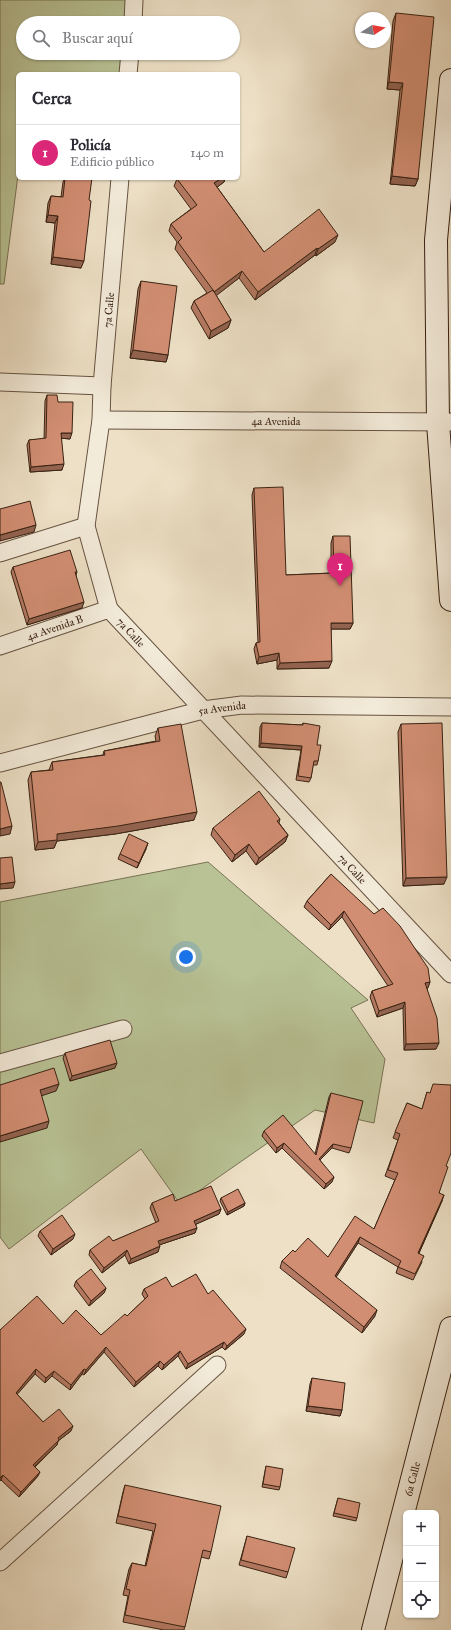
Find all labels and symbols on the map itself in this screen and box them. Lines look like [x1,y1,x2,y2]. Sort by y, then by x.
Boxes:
north arrow [355,12,391,48]
street label: 7a Calle [101,291,117,328]
street label: 4a Avenida [251,414,301,428]
pin: 1 [327,553,353,586]
street label: 4a Avenida B [25,612,85,643]
street label: 7a Calle [114,615,148,650]
street label: 5a Avenida [197,698,246,718]
street label: 7a Calle [336,851,370,887]
your location [176,947,196,967]
street label: 6a Calle [401,1460,423,1498]

